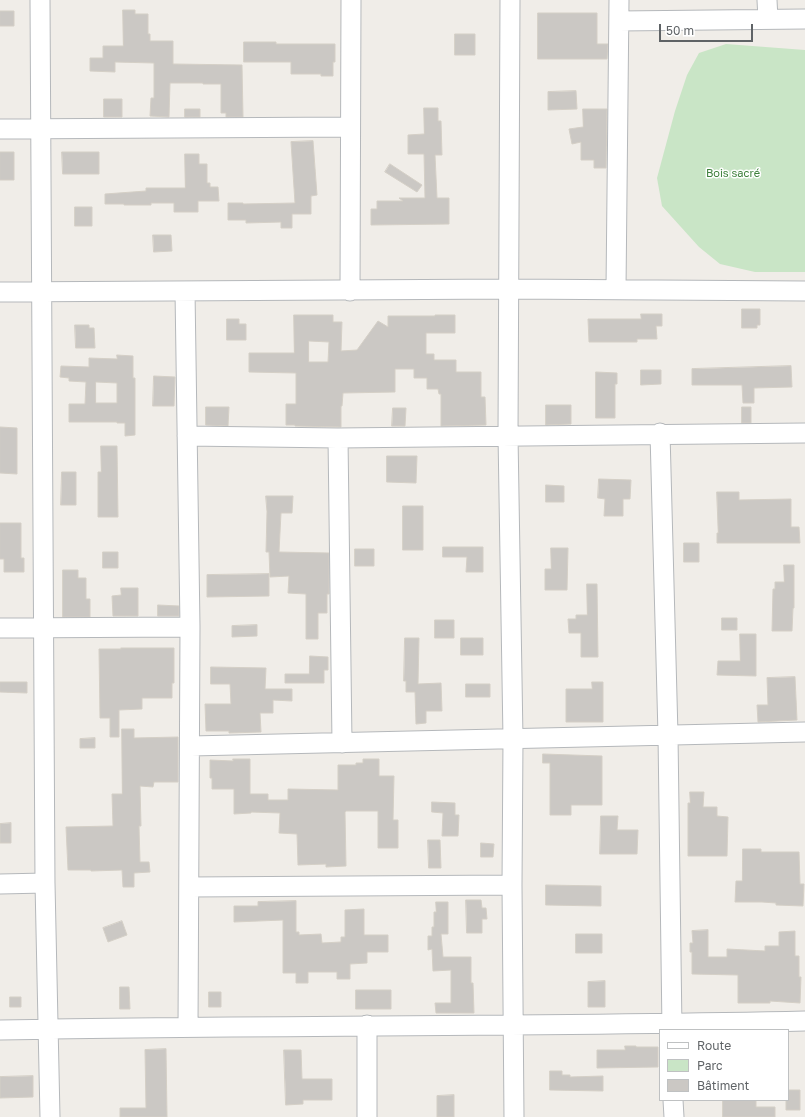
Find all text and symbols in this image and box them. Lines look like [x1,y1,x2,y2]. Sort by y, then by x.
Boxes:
scale bar [661,16,755,42]
text: 50 m [666,23,694,38]
park label: Bois sacré [706,167,760,181]
legend [659,1029,789,1101]
text: Route [697,1038,731,1053]
text: Parc [697,1058,723,1073]
text: Bâtiment [697,1078,749,1093]

